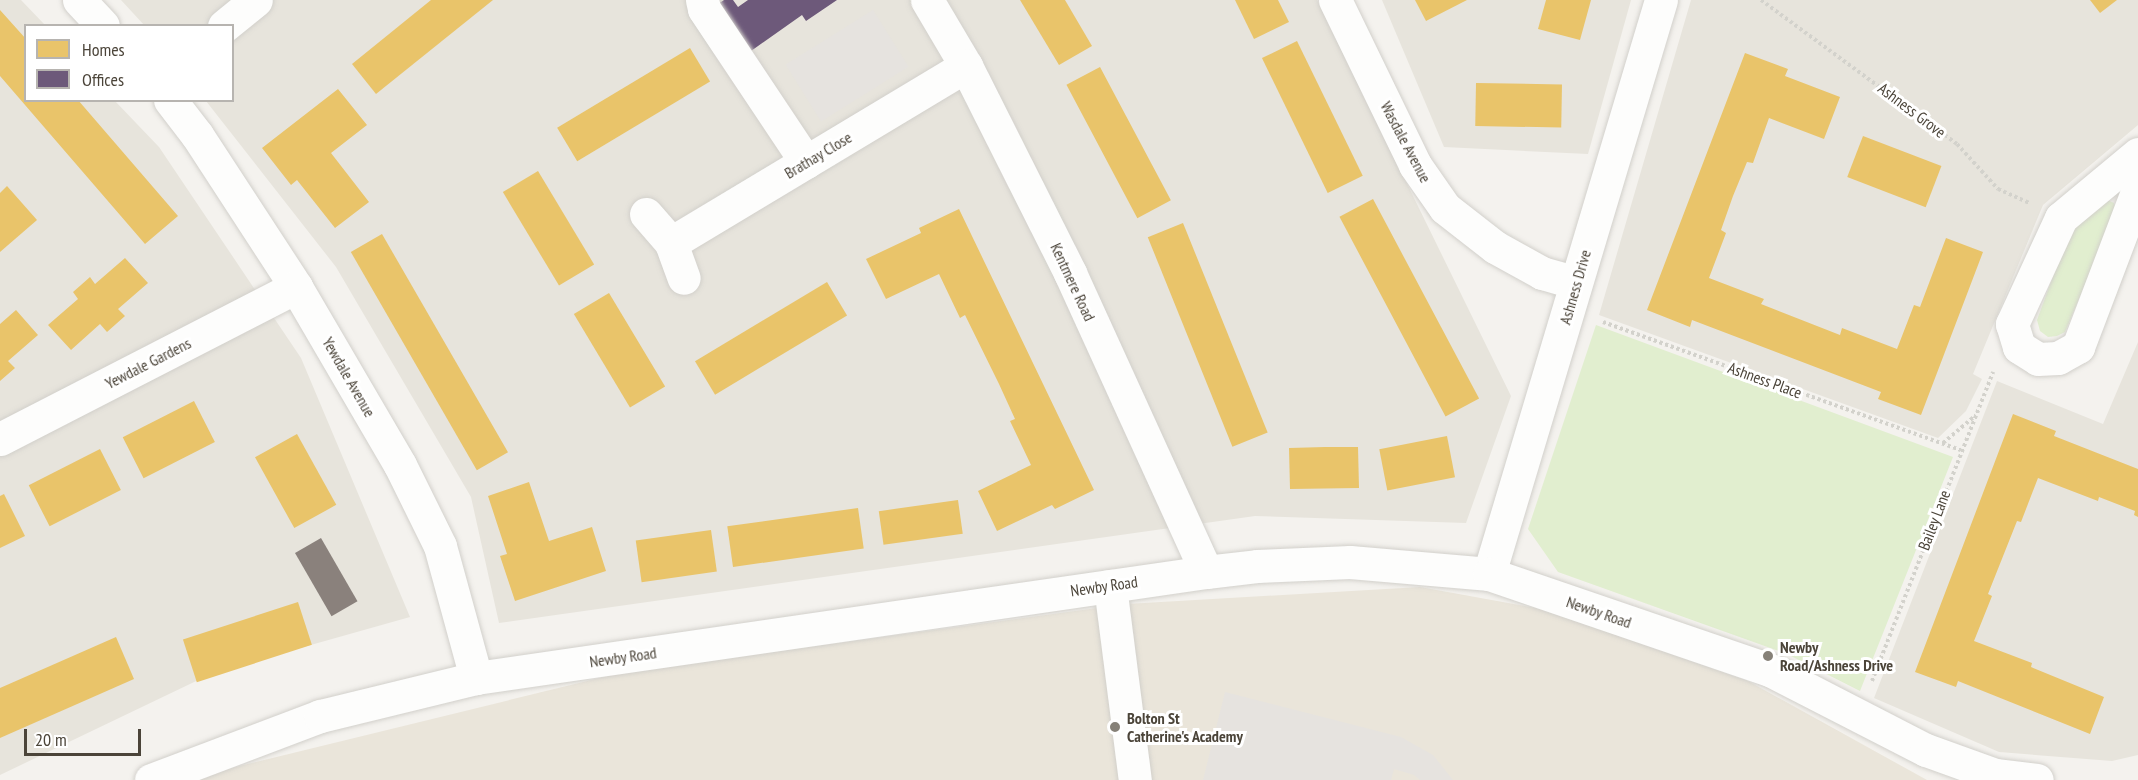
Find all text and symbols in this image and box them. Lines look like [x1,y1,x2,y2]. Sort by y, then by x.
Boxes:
legend [24,24,234,102]
text: Homes [82,38,125,61]
text: Offices [82,68,124,91]
street label: Ashness Grove [1874,78,1950,142]
street label: Wasdale Avenue [1377,98,1435,186]
street label: Brathay Close [781,127,855,183]
street label: Kentmere Road [1047,240,1099,324]
street label: Ashness Drive [1555,247,1595,327]
street label: Yewdale Gardens [102,333,194,393]
street label: Yewdale Avenue [318,333,380,421]
street label: Ashness Place [1725,358,1805,402]
street label: Bailey Lane [1914,487,1954,553]
street label: Newby Road [1069,572,1139,600]
street label: Newby Road [1564,592,1634,632]
place label: Newby Road/Ashness Drive [1780,637,1893,675]
street label: Newby Road [588,643,658,671]
marker: Newby Road/Ashness Drive [1761,649,1775,663]
place label: Bolton St Catherine's Academy [1127,708,1243,746]
scale bar [27,717,144,755]
marker: Bolton St Catherine's Academy [1108,720,1122,734]
text: 20 m [35,728,67,751]

